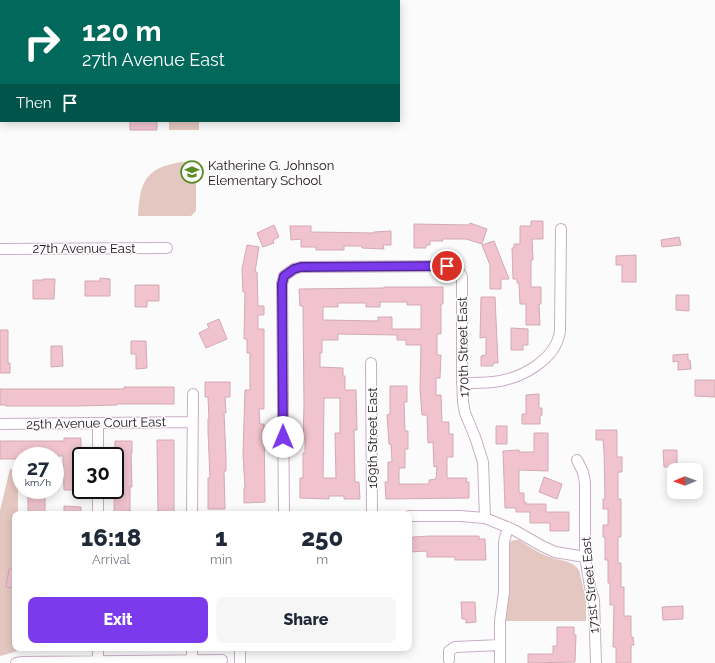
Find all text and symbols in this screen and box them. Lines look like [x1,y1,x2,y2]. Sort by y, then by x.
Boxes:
text: 120 m [82,15,162,48]
icon: right [16,16,68,68]
text: 27th Avenue East [82,49,225,70]
icon: arrive [59,92,81,114]
text: Then [16,94,51,112]
place label: Katherine G. Johnson Elementary School [208,158,334,188]
school or university icon: Katherine G. Johnson Elementary School [179,159,205,185]
street label: 27th Avenue East [32,241,136,256]
pin [430,249,464,283]
icon: arrive [436,255,458,277]
street label: 170th Street East [455,296,471,397]
street label: 169th Street East [365,387,380,489]
street label: 25th Avenue Court East [26,414,167,432]
position arrow [262,416,304,458]
speed limit sign: 30 [72,447,124,499]
text: 27 [27,456,49,480]
north arrow [667,463,703,499]
map controls [667,463,703,499]
text: km/h [25,477,51,488]
text: 16:18 [81,523,141,552]
text: 1 [215,523,227,552]
text: 250 [301,523,343,552]
street label: 171st Street East [578,535,602,634]
text: Arrival [92,552,130,567]
text: min [210,552,232,567]
text: m [316,552,328,567]
button: Exit [28,597,208,643]
button: Share [216,597,396,643]

